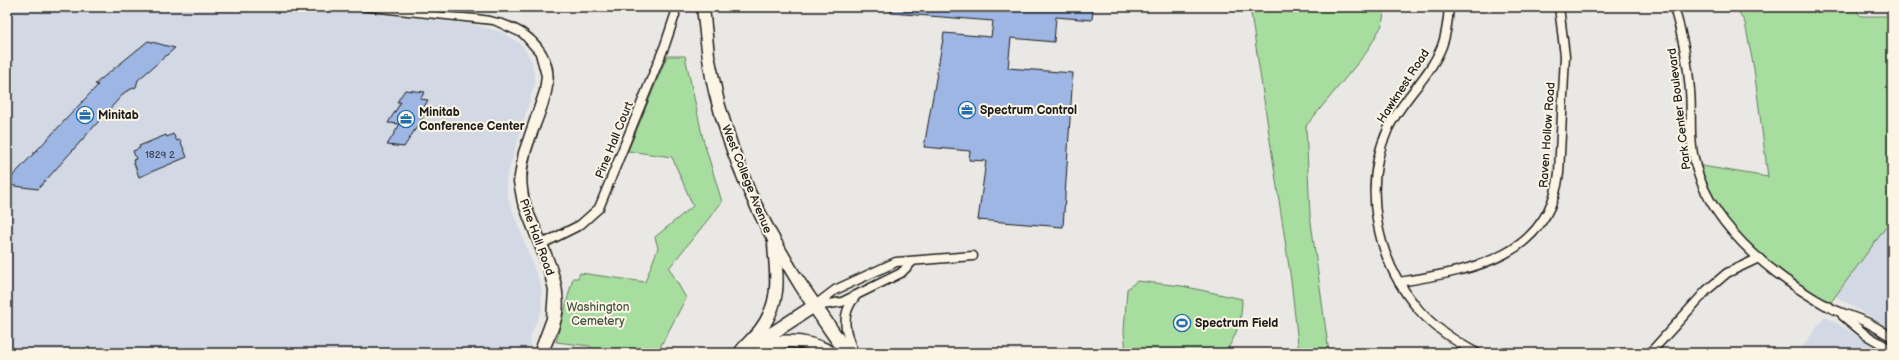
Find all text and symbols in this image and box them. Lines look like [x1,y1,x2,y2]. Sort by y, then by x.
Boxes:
street label: Hawknest Road [1374,46,1433,126]
street label: Park Center Boulevard [1665,47,1694,171]
street label: Raven Hollow Road [1536,82,1559,188]
street label: Pine Hall Court [592,99,637,181]
office icon: Spectrum Control [957,100,977,120]
place label: Spectrum Control [980,103,1077,118]
office icon: Minitab [75,105,95,125]
place label: Minitab Conference Center [419,105,525,134]
place label: Minitab [98,108,139,123]
office icon: Minitab Conference Center [396,109,416,129]
street label: West College Avenue [718,123,775,236]
house number: 1829 2 [145,149,175,161]
street label: Pine Hall Road [516,197,557,278]
park label: Washington Cemetery [566,300,630,329]
sports icon: Spectrum Field [1172,313,1192,333]
place label: Spectrum Field [1195,316,1278,331]

